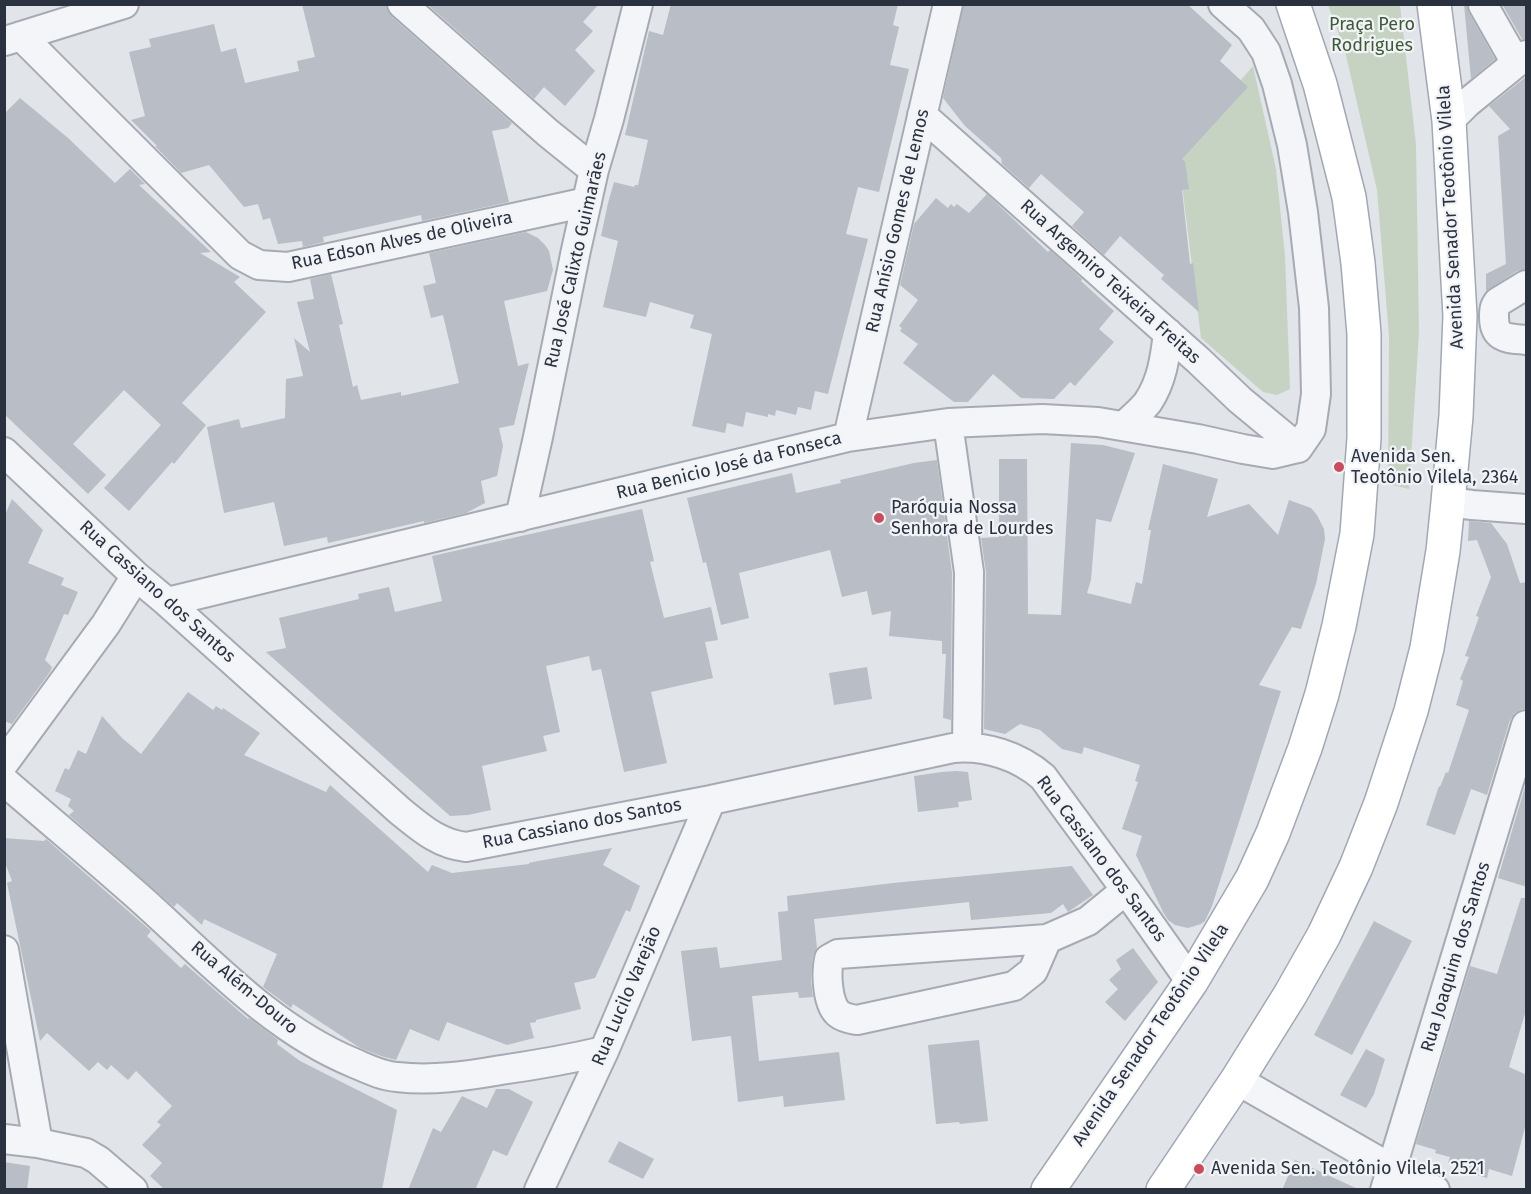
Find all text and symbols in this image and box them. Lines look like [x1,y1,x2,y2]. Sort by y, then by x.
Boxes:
park label: Praça Pero Rodrigues [1329,14,1415,57]
street label: Avenida Senador Teotônio Vilela [1433,85,1469,349]
street label: Rua Anísio Gomes de Lemos [862,107,934,335]
street label: Rua José Calixto Guimarães [541,150,611,370]
street label: Rua Argemiro Teixeira Freitas [1015,195,1205,369]
street label: Rua Edson Alves de Oliveira [290,207,514,275]
street label: Rua Benicio José da Fonseca [614,428,844,504]
place label: Avenida Sen. Teotônio Vilela, 2364 [1351,446,1518,488]
marker: Avenida Sen. Teotônio Vilela, 2364 [1332,460,1346,474]
place label: Paróquia Nossa Senhora de Lourdes [891,497,1053,540]
marker: Paróquia Nossa Senhora de Lourdes [872,511,886,525]
street label: Rua Cassiano dos Santos [75,516,239,668]
street label: Rua Cassiano dos Santos [1031,772,1171,946]
street label: Rua Cassiano dos Santos [481,794,683,854]
street label: Rua Joaquim dos Santos [1417,859,1495,1055]
street label: Avenida Senador Teotônio Vilela [1068,919,1234,1151]
street label: Rua Lucilo Varejão [588,923,666,1069]
street label: Rua Além-Douro [186,937,302,1039]
place label: Avenida Sen. Teotônio Vilela, 2521 [1211,1158,1485,1180]
marker: Avenida Sen. Teotônio Vilela, 2521 [1192,1162,1206,1176]

